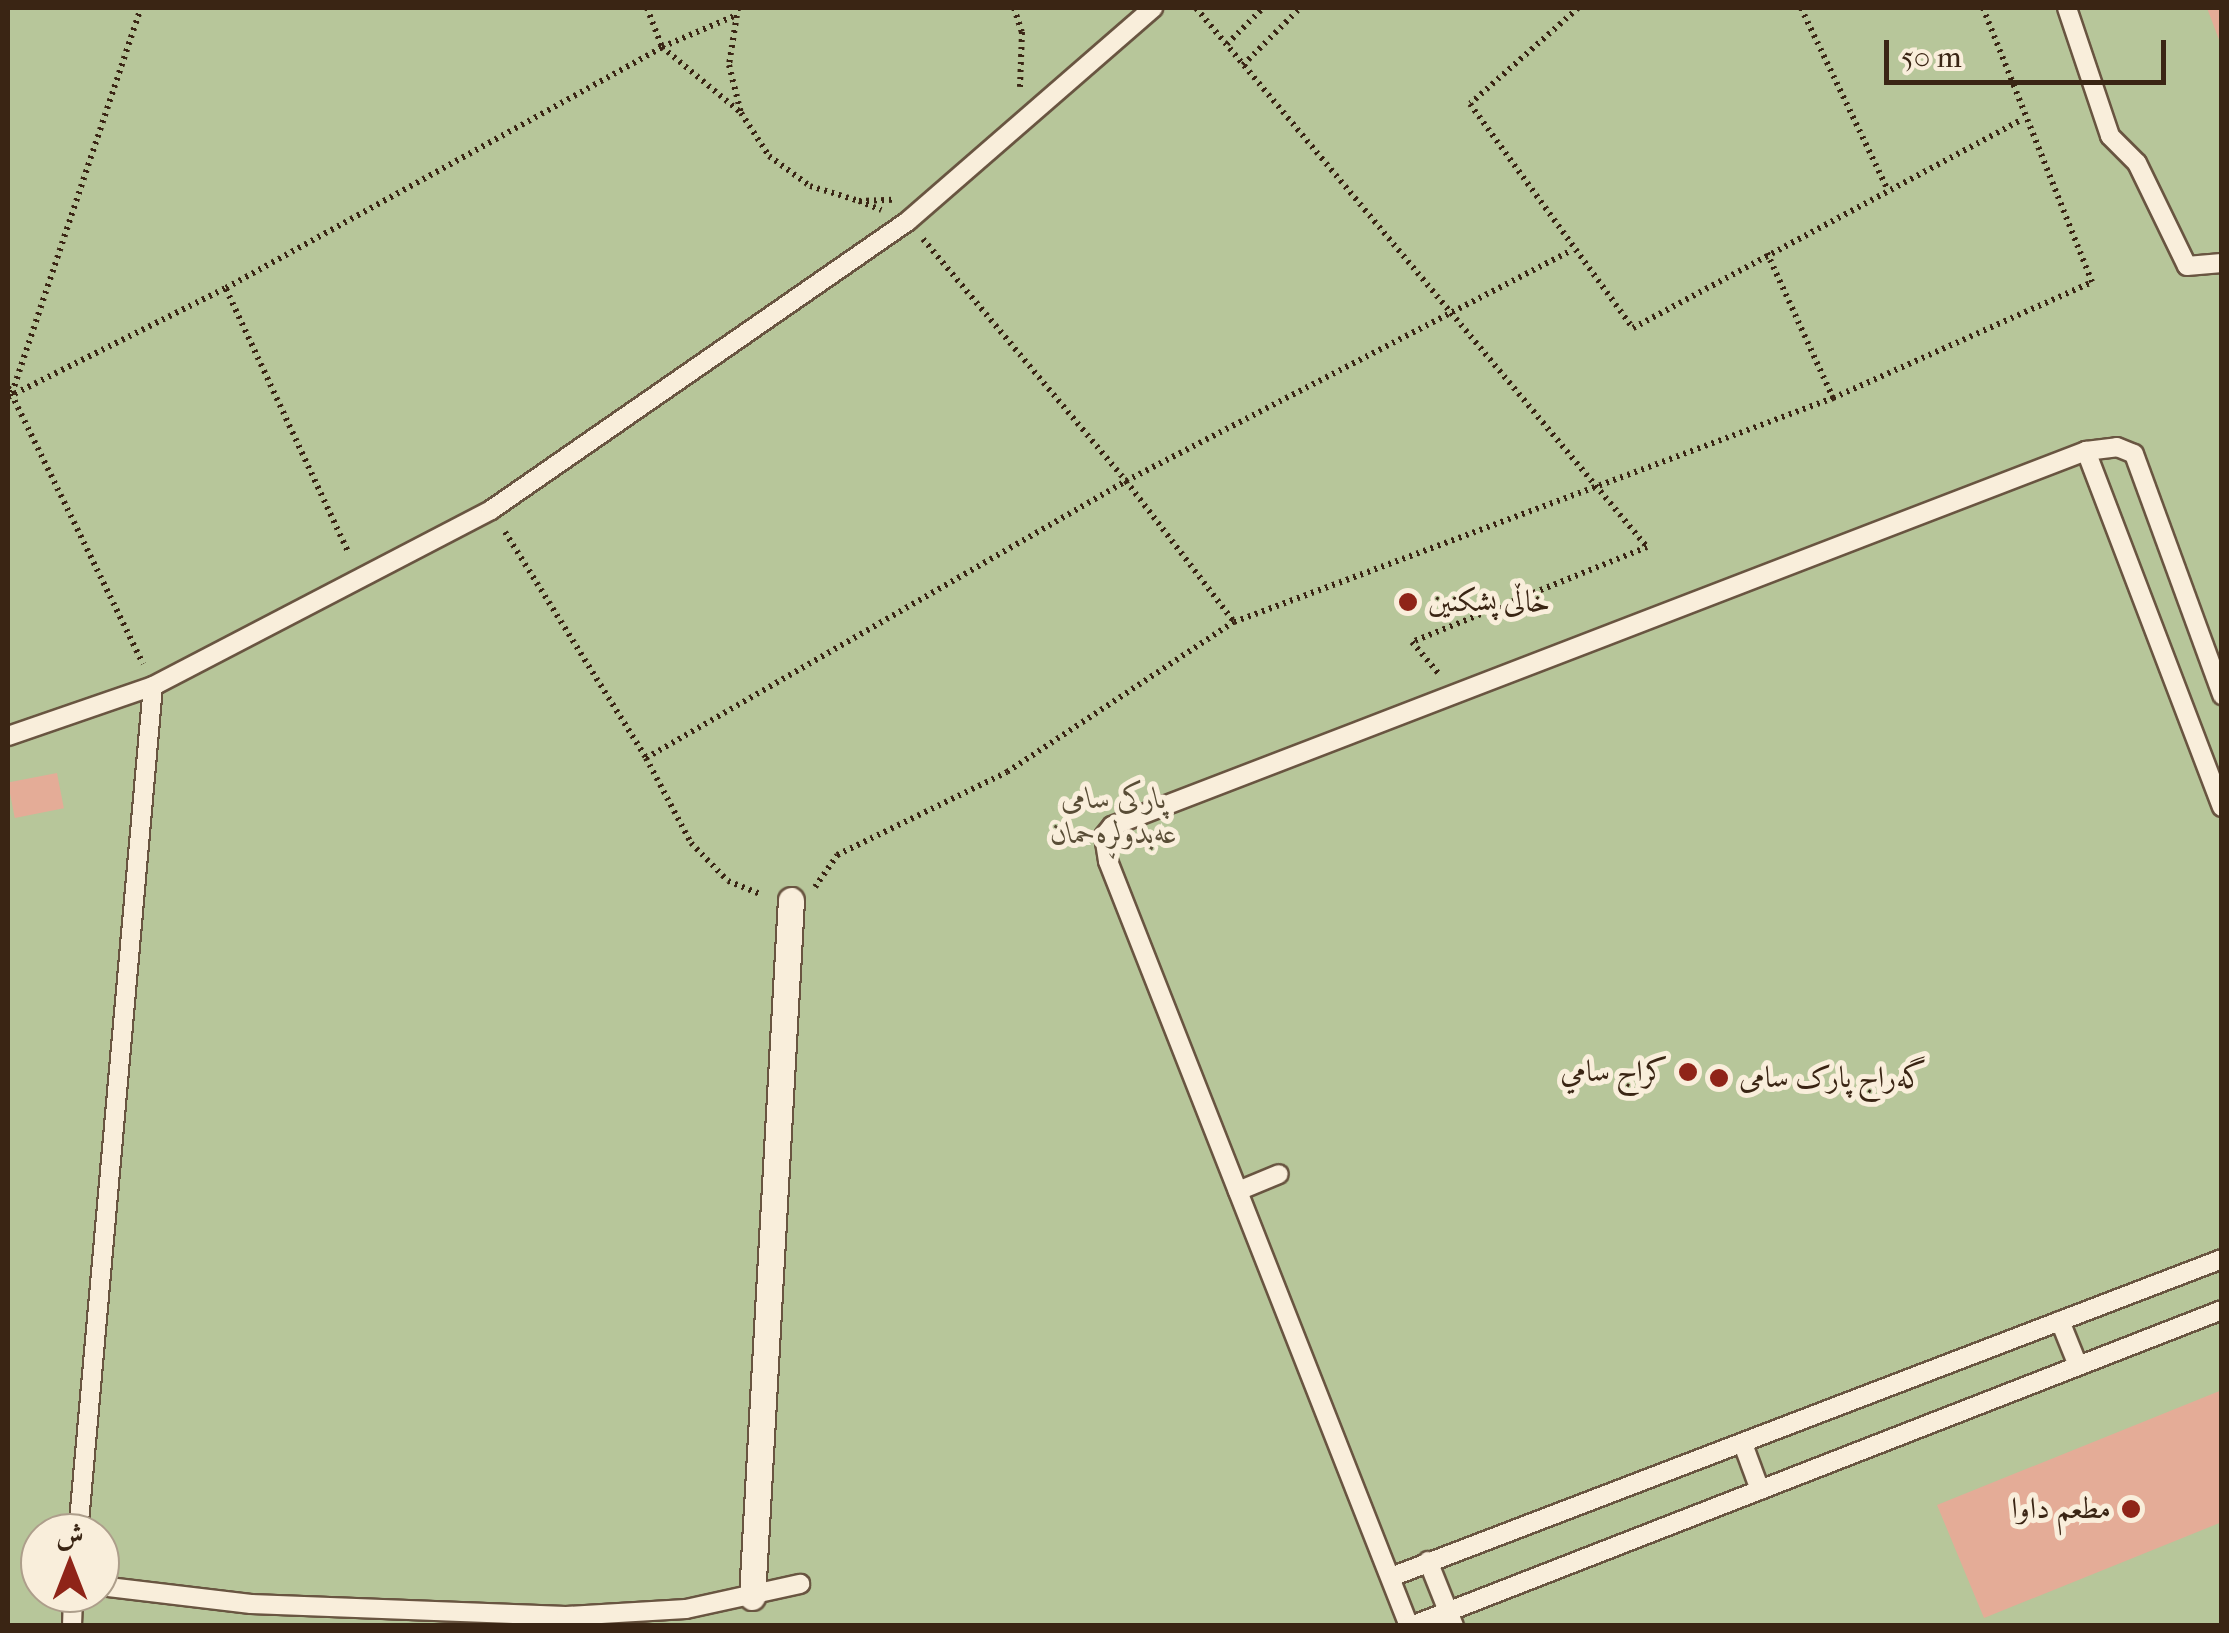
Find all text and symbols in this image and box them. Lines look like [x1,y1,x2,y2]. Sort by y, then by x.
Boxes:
scale bar [1889,20,2172,82]
text: 50 m [1901,40,1962,75]
place label: خاڵی پشکنین [1428,584,1550,620]
marker: خاڵی پشکنین [1397,591,1419,613]
park label: پارکی سامی عەبدولڕەحمان [1051,781,1177,852]
place label: کراج سامي [1560,1054,1668,1090]
place label: گەراج پارک سامی [1739,1060,1926,1096]
marker: کراج سامي [1677,1061,1699,1083]
marker: گەراج پارک سامی [1708,1067,1730,1089]
place label: مطعم داوا [2011,1491,2111,1527]
marker: مطعم داوا [2120,1498,2142,1520]
north arrow [20,1513,120,1613]
text: ش [56,1518,84,1551]

